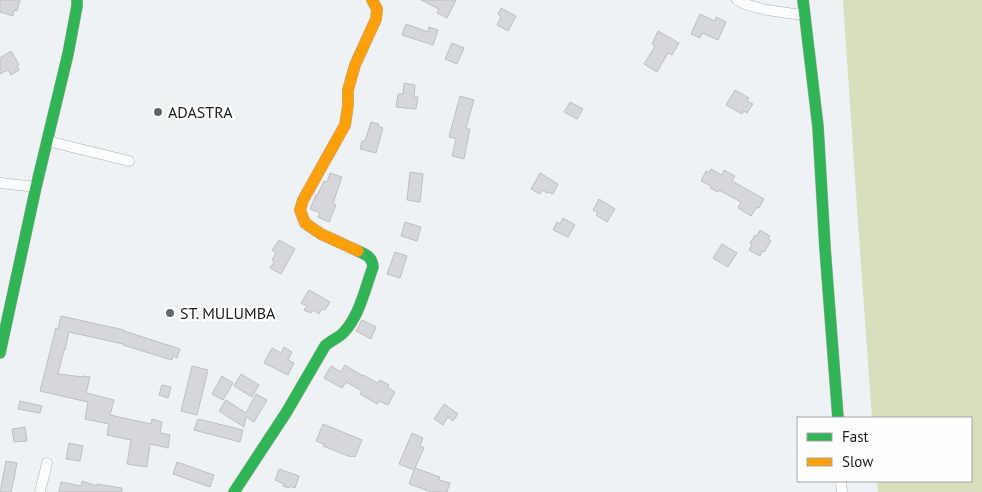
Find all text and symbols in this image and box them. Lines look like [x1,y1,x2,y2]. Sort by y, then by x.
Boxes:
place label: ADASTRA [168,102,233,122]
marker: ADASTRA [152,106,164,118]
place label: ST. MULUMBA [180,303,276,323]
marker: ST. MULUMBA [164,307,176,319]
legend [797,417,972,482]
text: Fast [842,427,869,446]
text: Slow [842,452,873,471]

